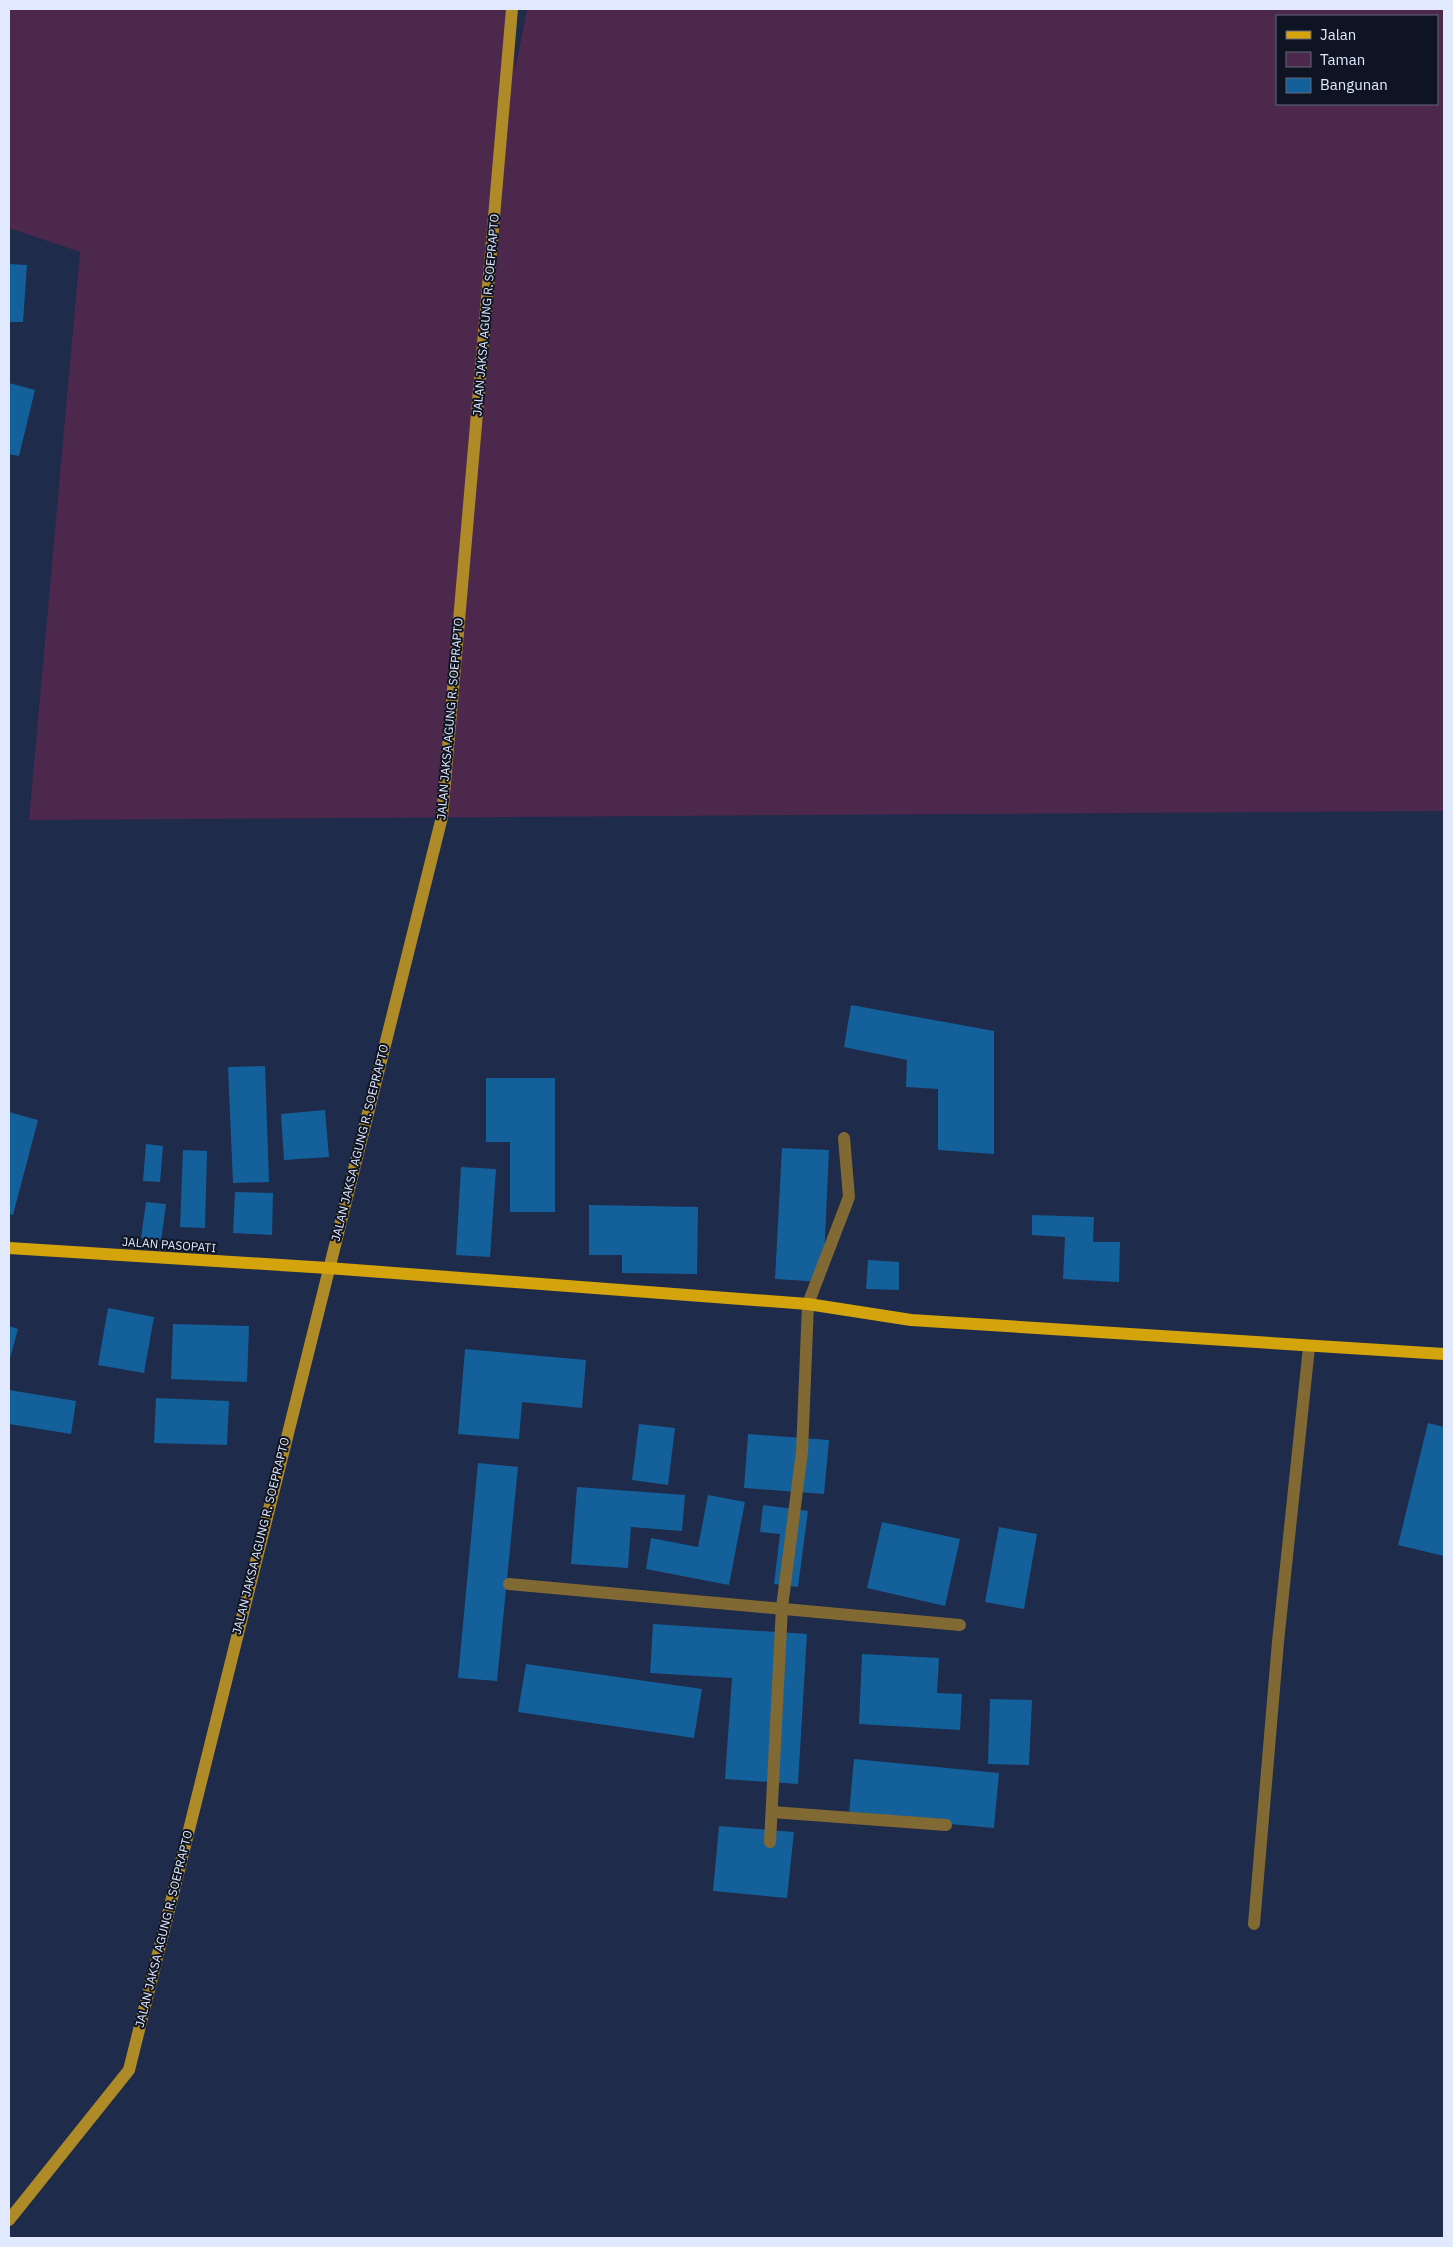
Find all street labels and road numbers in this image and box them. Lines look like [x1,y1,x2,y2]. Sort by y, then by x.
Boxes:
street label: JALAN JAKSA AGUNG R. SOEPRAPTO [469,213,502,417]
street label: JALAN JAKSA AGUNG R. SOEPRAPTO [433,617,466,821]
street label: JALAN JAKSA AGUNG R. SOEPRAPTO [328,1043,391,1243]
street label: JALAN PASOPATI [122,1234,217,1255]
street label: JALAN JAKSA AGUNG R. SOEPRAPTO [229,1436,292,1636]
street label: JALAN JAKSA AGUNG R. SOEPRAPTO [132,1829,195,2029]

